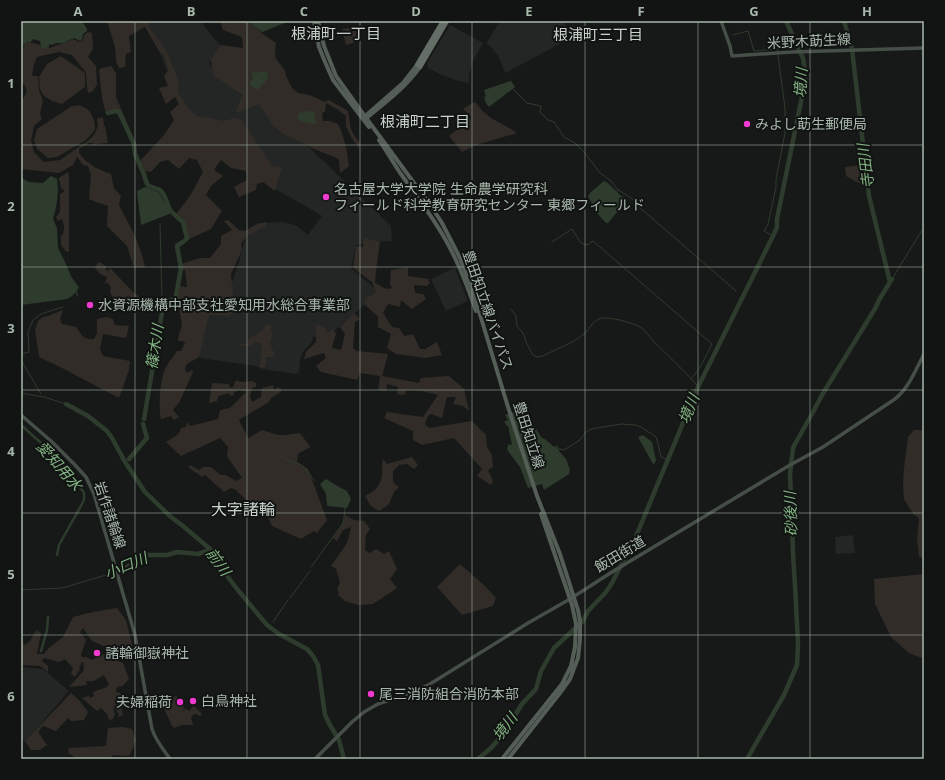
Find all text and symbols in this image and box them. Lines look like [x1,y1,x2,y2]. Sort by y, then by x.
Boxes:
text: A [74,2,83,20]
text: B [187,2,196,20]
text: C [300,2,308,20]
text: D [411,2,421,20]
text: E [525,2,533,20]
text: F [637,2,645,20]
text: G [749,2,759,20]
text: H [862,2,872,20]
district label: 根浦町一丁目 [291,23,381,43]
district label: 根浦町三丁目 [553,24,643,44]
street label: 米野木莇生線 [767,29,851,52]
water label: 境川 [789,65,811,99]
text: 1 [7,74,15,92]
district label: 根浦町二丁目 [380,111,470,131]
place label: みよし莇生郵便局 [755,114,867,133]
marker: みよし莇生郵便局 [742,119,752,129]
water label: 寺田川 [852,141,878,190]
place label: 名古屋大学大学院 生命農学研究科 フィールド科学教育研究センター 東郷フィールド [334,179,645,214]
marker: 名古屋大学大学院 生命農学研究科 フィールド科学教育研究センター 東郷フィールド [321,192,331,202]
text: 2 [7,197,15,215]
street label: 豊田知立線バイパス [459,247,518,372]
place label: 水資源機構中部支社愛知用水総合事業部 [98,295,350,314]
marker: 水資源機構中部支社愛知用水総合事業部 [85,300,95,310]
text: 3 [7,319,15,337]
water label: 篠木川 [141,321,168,371]
water label: 境川 [673,389,704,426]
street label: 豊田知立線 [510,399,549,471]
water label: 愛知用水 [33,436,88,496]
text: 4 [7,442,15,460]
street label: 岩作諸輪線 [90,479,131,551]
water label: 砂後川 [779,489,801,537]
district label: 大字諸輪 [211,498,275,520]
street label: 飯田街道 [591,531,649,576]
water label: 前川 [202,543,237,581]
water label: 小口川 [101,546,152,583]
text: 5 [7,565,15,583]
place label: 諸輪御嶽神社 [105,643,189,662]
marker: 諸輪御嶽神社 [92,648,102,658]
place label: 尾三消防組合消防本部 [379,684,519,703]
text: 6 [7,687,15,705]
marker: 尾三消防組合消防本部 [366,689,376,699]
place label: 白鳥神社 [201,691,257,710]
place label: 夫婦稲荷 [116,692,172,711]
marker: 白鳥神社 [188,696,198,706]
marker: 夫婦稲荷 [175,697,185,707]
water label: 境川 [487,707,522,744]

